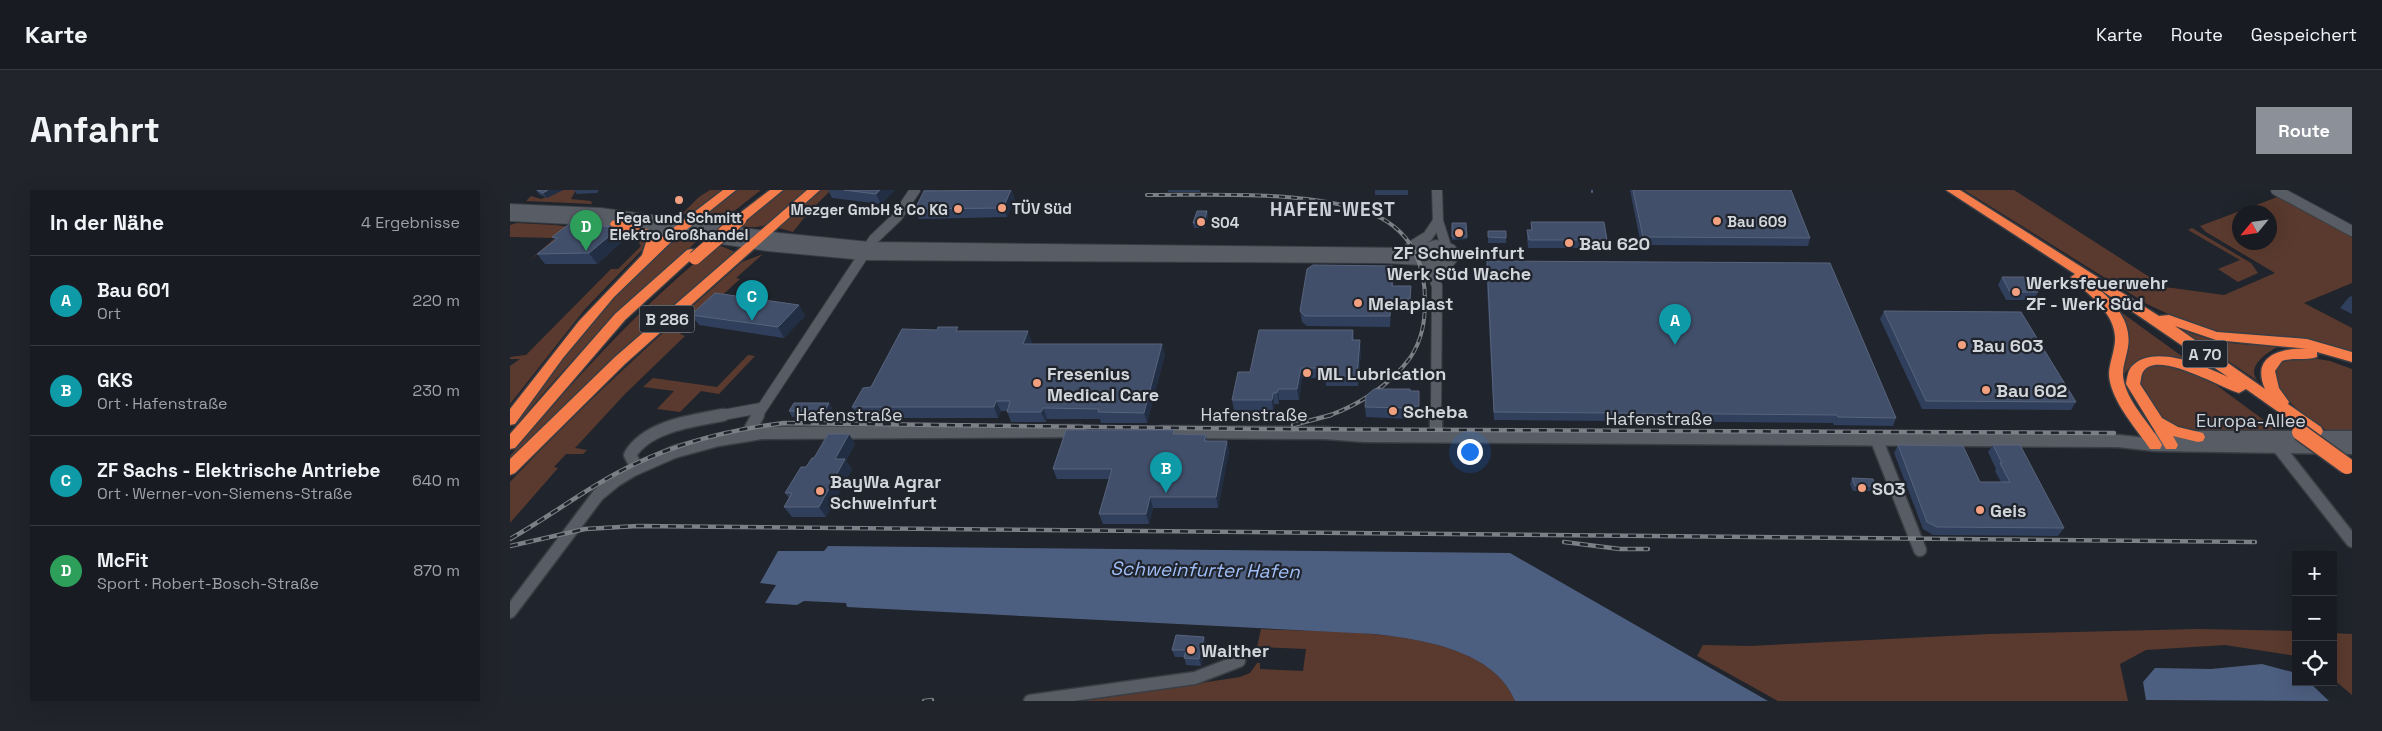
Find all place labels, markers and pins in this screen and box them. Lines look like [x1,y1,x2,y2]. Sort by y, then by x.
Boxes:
marker: Fega und Schmitt Elektro Großhandel [673,194,685,206]
place label: TÜV Süd [1012,199,1072,218]
place label: Mezger GmbH & Co KG [790,200,948,219]
marker: TÜV Süd [996,202,1008,214]
marker: Mezger GmbH & Co KG [952,203,964,215]
place label: Fega und Schmitt Elektro Großhandel [610,208,748,244]
pin: D [570,210,602,251]
place label: Bau 609 [1727,212,1787,231]
place label: S04 [1211,213,1240,232]
marker: Bau 609 [1711,215,1723,227]
marker: S04 [1195,216,1207,228]
marker: ZF Schweinfurt Werk Süd Wache [1453,227,1465,239]
place label: Bau 620 [1579,232,1650,255]
marker: Bau 620 [1563,237,1575,249]
place label: ZF Schweinfurt Werk Süd Wache [1387,241,1531,285]
place label: Werksfeuerwehr ZF - Werk Süd [2026,271,2168,315]
pin: C [736,280,768,321]
marker: Werksfeuerwehr ZF - Werk Süd [2010,286,2022,298]
place label: Melaplast [1368,292,1454,315]
marker: Melaplast [1352,297,1364,309]
pin: A [1659,304,1691,345]
place label: Bau 603 [1972,334,2044,357]
marker: Bau 603 [1956,339,1968,351]
place label: Fresenius Medical Care [1047,362,1159,406]
place label: ML Lubrication [1317,362,1446,385]
marker: ML Lubrication [1301,367,1313,379]
marker: Fresenius Medical Care [1031,377,1043,389]
place label: Bau 602 [1996,379,2068,402]
marker: Bau 602 [1980,384,1992,396]
place label: Scheba [1403,400,1468,423]
marker: Scheba [1387,405,1399,417]
pin: B [1150,452,1182,493]
place label: BayWa Agrar Schweinfurt [830,470,941,514]
place label: S03 [1872,477,1906,500]
marker: S03 [1856,482,1868,494]
marker: BayWa Agrar Schweinfurt [814,485,826,497]
place label: Geis [1990,499,2027,522]
marker: Geis [1974,504,1986,516]
place label: Walther [1201,639,1269,662]
marker: Walther [1185,644,1197,656]

